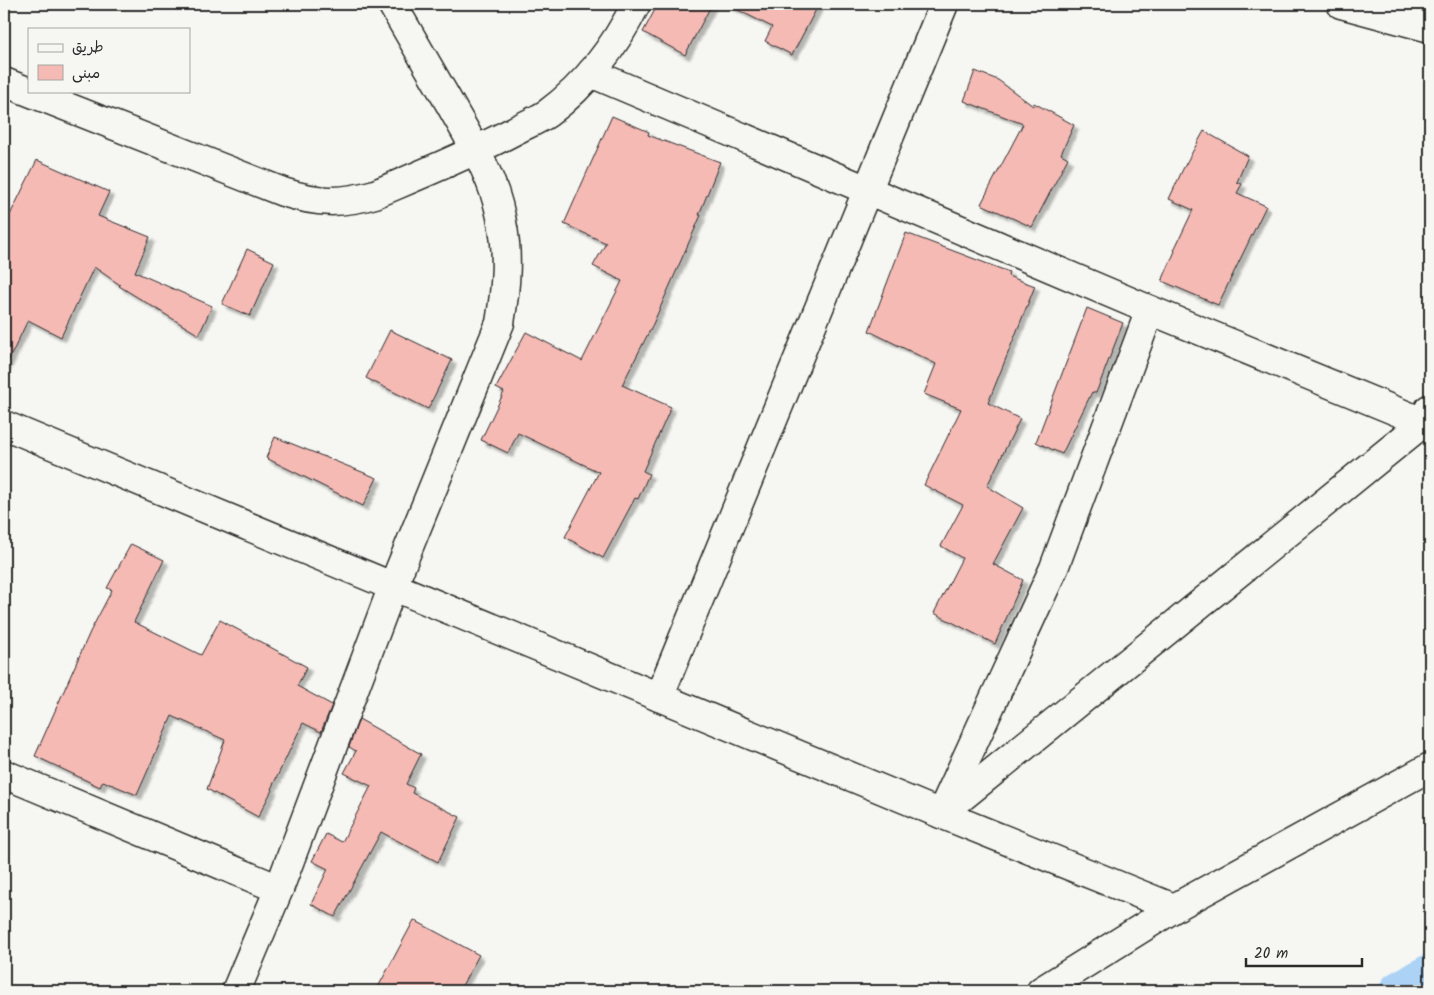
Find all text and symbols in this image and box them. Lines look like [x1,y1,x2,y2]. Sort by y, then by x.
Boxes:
legend [28,28,190,92]
text: طريق [72,36,104,60]
text: مبنى [72,62,100,86]
scale bar [1246,935,1363,967]
text: 20 m [1254,942,1288,966]

